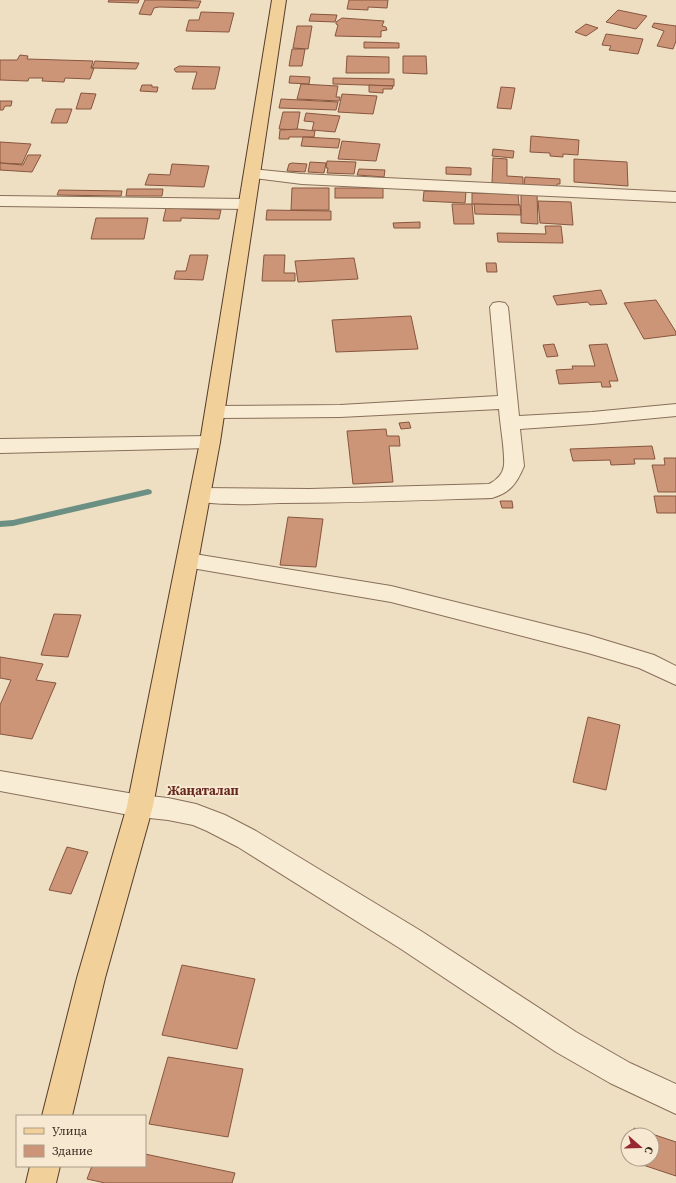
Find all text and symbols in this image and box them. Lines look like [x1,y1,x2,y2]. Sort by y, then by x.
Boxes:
district label: Жаңаталап [167,782,239,799]
legend [16,1115,146,1167]
text: Улица [52,1123,88,1139]
north arrow [620,1127,660,1167]
text: Здание [52,1143,93,1159]
text: С [641,1144,657,1156]

